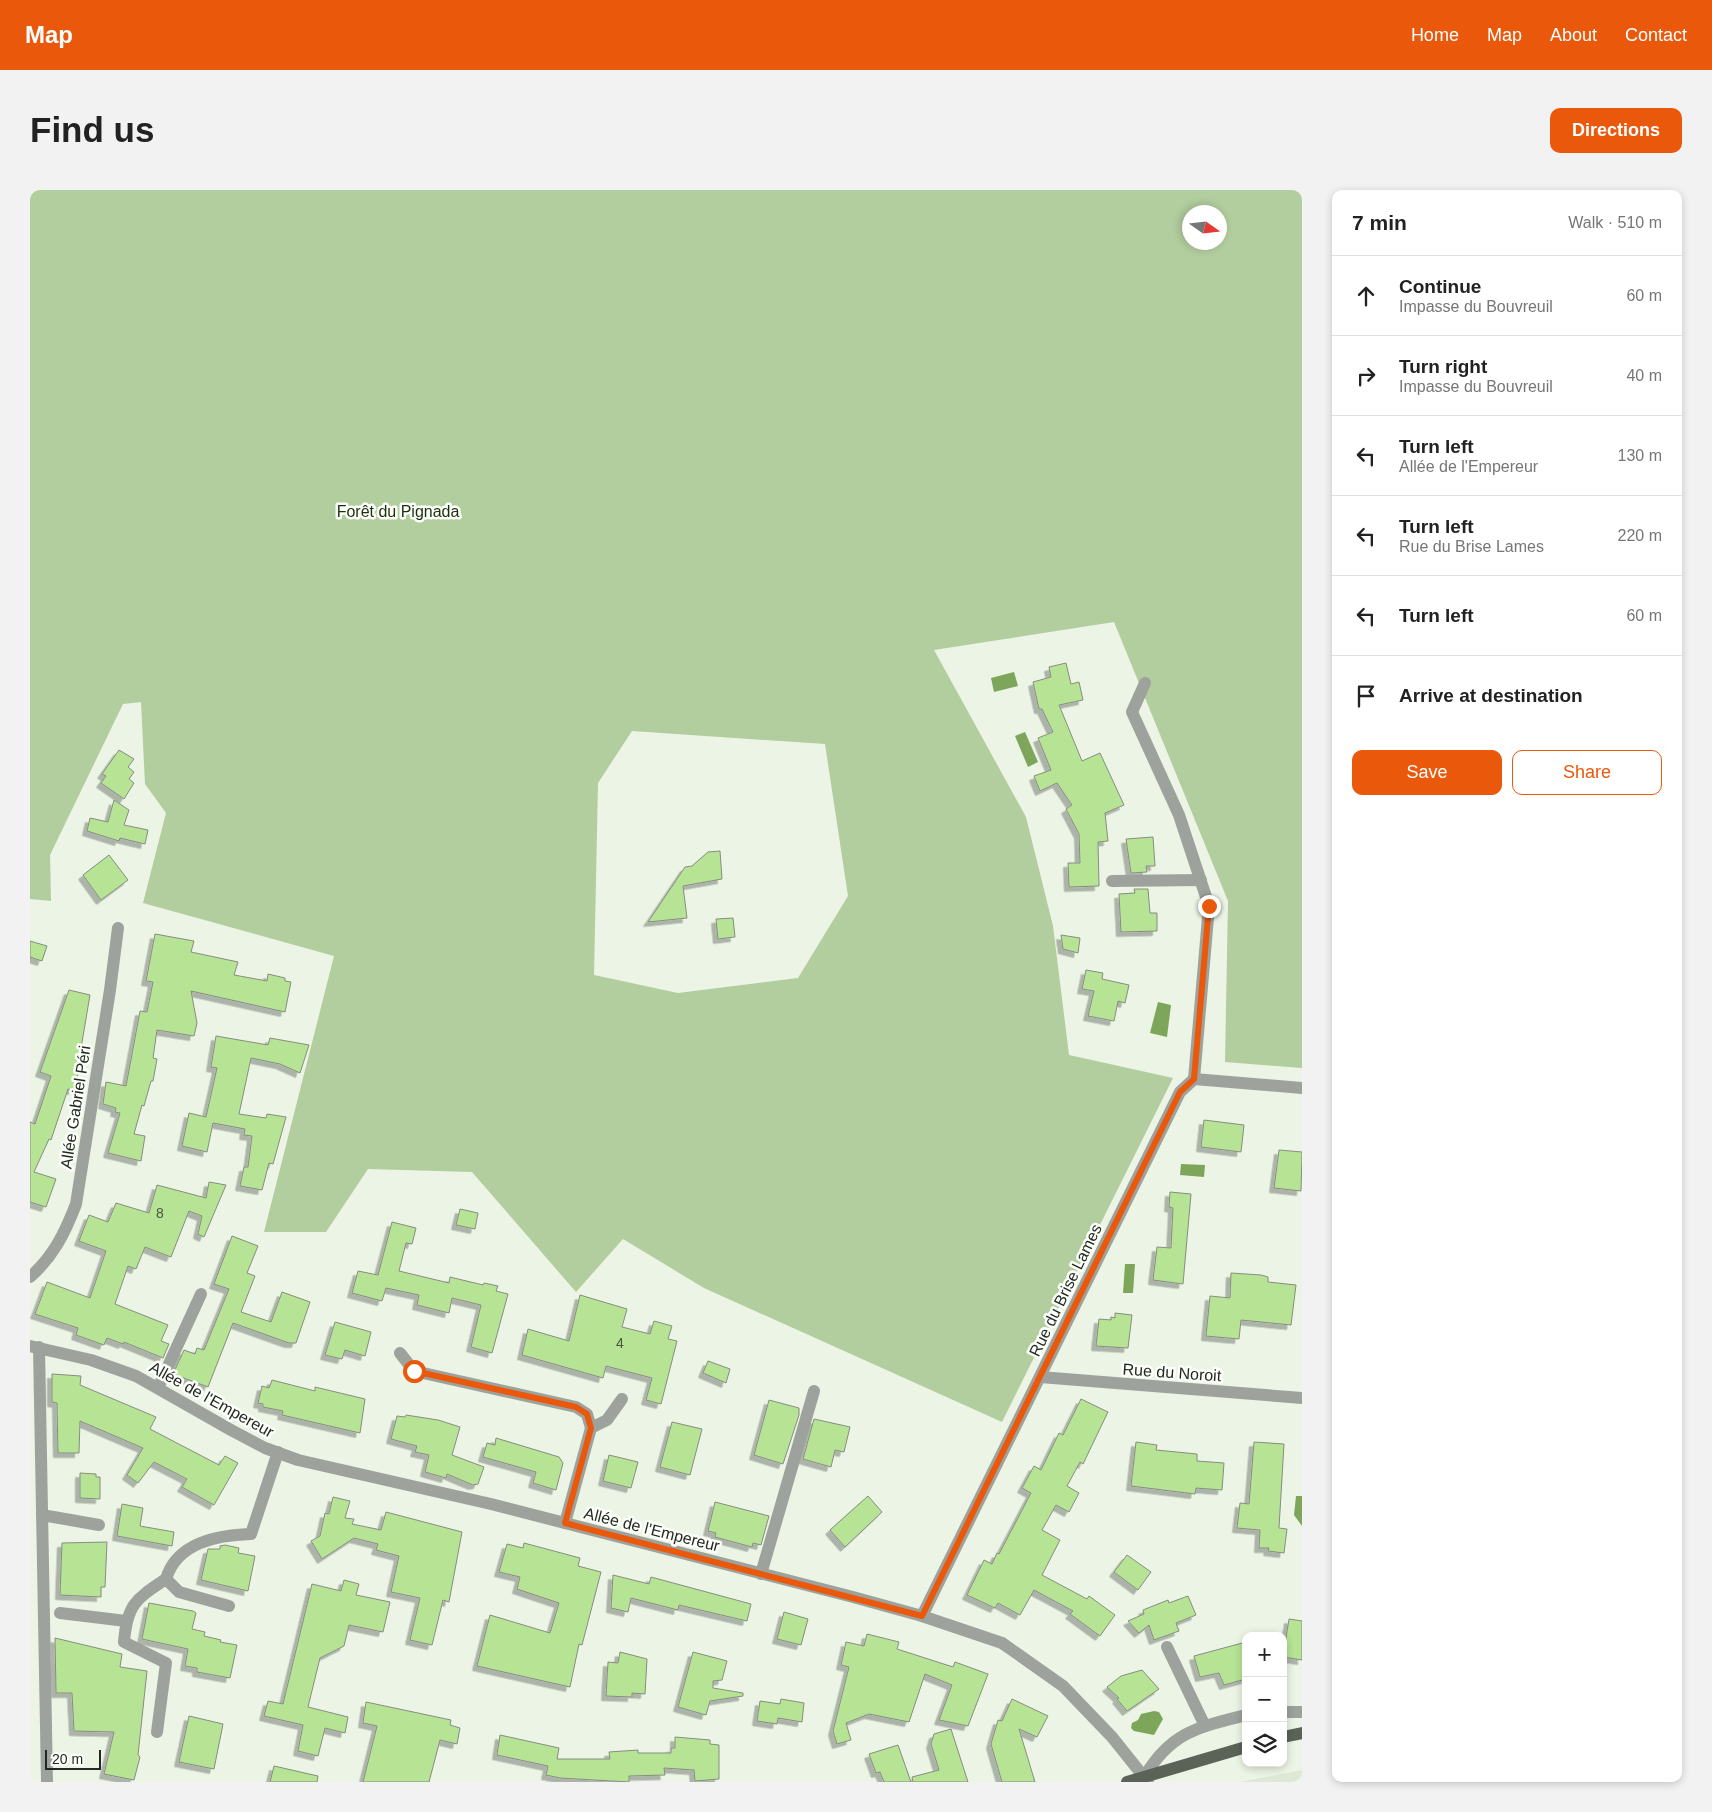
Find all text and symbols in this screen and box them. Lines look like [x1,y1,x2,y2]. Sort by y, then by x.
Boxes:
text: Map [25,21,73,48]
text: Home [1411,25,1459,45]
text: Map [1487,25,1522,45]
text: About [1550,25,1597,45]
text: Contact [1625,25,1687,45]
button: Directions [1550,108,1682,153]
text: Find us [30,110,154,149]
north arrow [1182,205,1227,250]
text: 7 min [1352,211,1407,234]
text: Walk · 510 m [1568,214,1662,231]
text: Continue [1399,276,1481,297]
icon: ahead [1352,282,1380,310]
text: 60 m [1626,287,1662,304]
text: Impasse du Bouvreuil [1399,298,1553,315]
text: Turn right [1399,356,1487,377]
icon: right [1352,362,1380,390]
text: 40 m [1626,367,1662,384]
text: Impasse du Bouvreuil [1399,378,1553,395]
text: Turn left [1399,436,1474,457]
icon: left [1352,442,1380,470]
text: 130 m [1618,447,1662,464]
text: Allée de l'Empereur [1399,458,1538,475]
park label: Forêt du Pignada [337,503,459,520]
text: Turn left [1399,516,1474,537]
icon: left [1352,522,1380,550]
text: 220 m [1618,527,1662,544]
text: Rue du Brise Lames [1399,538,1544,555]
icon: left [1352,602,1380,630]
text: Turn left [1399,605,1474,626]
text: 60 m [1626,607,1662,624]
icon: arrive [1352,682,1380,710]
text: Arrive at destination [1399,685,1583,706]
button: Save [1352,750,1502,795]
button: Share [1512,750,1662,795]
route end [1198,895,1221,918]
street label: Allée Gabriel Péri [57,1044,94,1170]
house number: 8 [156,1205,164,1221]
street label: Rue du Brise Lames [1026,1221,1105,1359]
house number: 4 [616,1335,624,1351]
street label: Allée de l'Empereur [147,1358,277,1441]
route start [403,1360,426,1383]
street label: Rue du Noroit [1122,1361,1222,1384]
street label: Allée de l'Empereur [582,1504,722,1555]
map controls [1242,1632,1287,1767]
button: + [1242,1632,1287,1677]
button: − [1242,1677,1287,1722]
button: layers [1242,1722,1287,1767]
scale bar [45,1747,101,1770]
text: 20 m [52,1751,83,1767]

